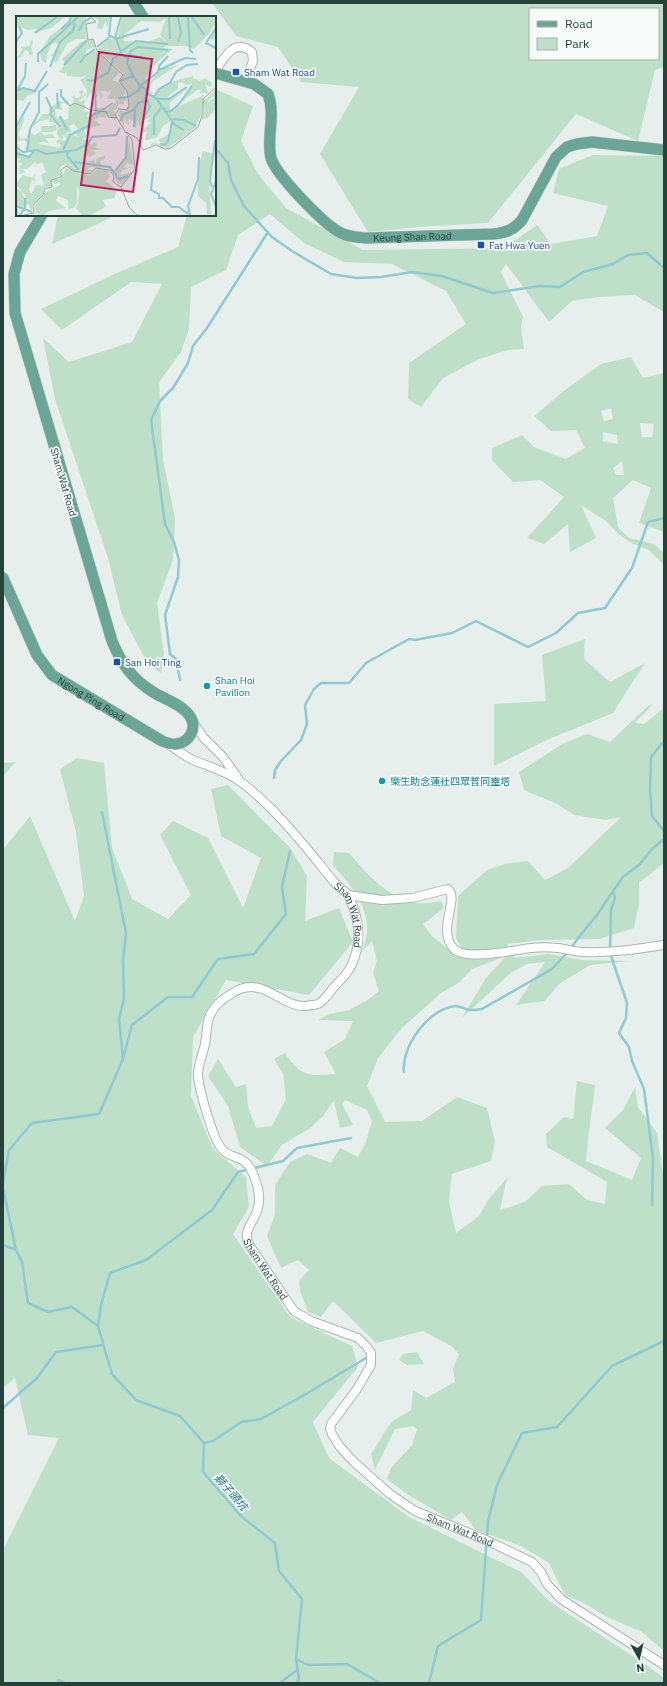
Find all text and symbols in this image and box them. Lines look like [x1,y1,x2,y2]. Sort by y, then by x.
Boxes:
legend [529,8,659,60]
inset map [16,16,216,216]
text: Road [565,16,593,31]
text: Park [565,36,590,51]
place label: Sham Wat Road [244,66,315,79]
marker: Sham Wat Road [231,67,241,77]
street label: Keung Shan Road [373,229,452,245]
place label: Fat Hwa Yuen [489,239,550,252]
marker: Fat Hwa Yuen [476,240,486,250]
street label: Sham Wat Road [47,446,80,518]
place label: San Hoi Ting [125,656,182,669]
marker: San Hoi Ting [112,657,122,667]
street label: Ngong Ping Road [55,674,127,724]
place label: Shan Hoi Pavilion [215,674,255,699]
marker: Shan Hoi Pavilion [202,681,212,691]
place label: 樂生助念蓮社四眾普同靈塔 [390,775,510,788]
marker: 樂生助念蓮社四眾普同靈塔 [377,776,387,786]
street label: Sham Wat Road [331,880,365,949]
street label: Sham Wat Road [240,1237,291,1302]
water label: 獅子頭坑 [211,1471,252,1515]
street label: Sham Wat Road [425,1510,495,1550]
north arrow [619,1638,659,1678]
text: N [635,1660,645,1675]

